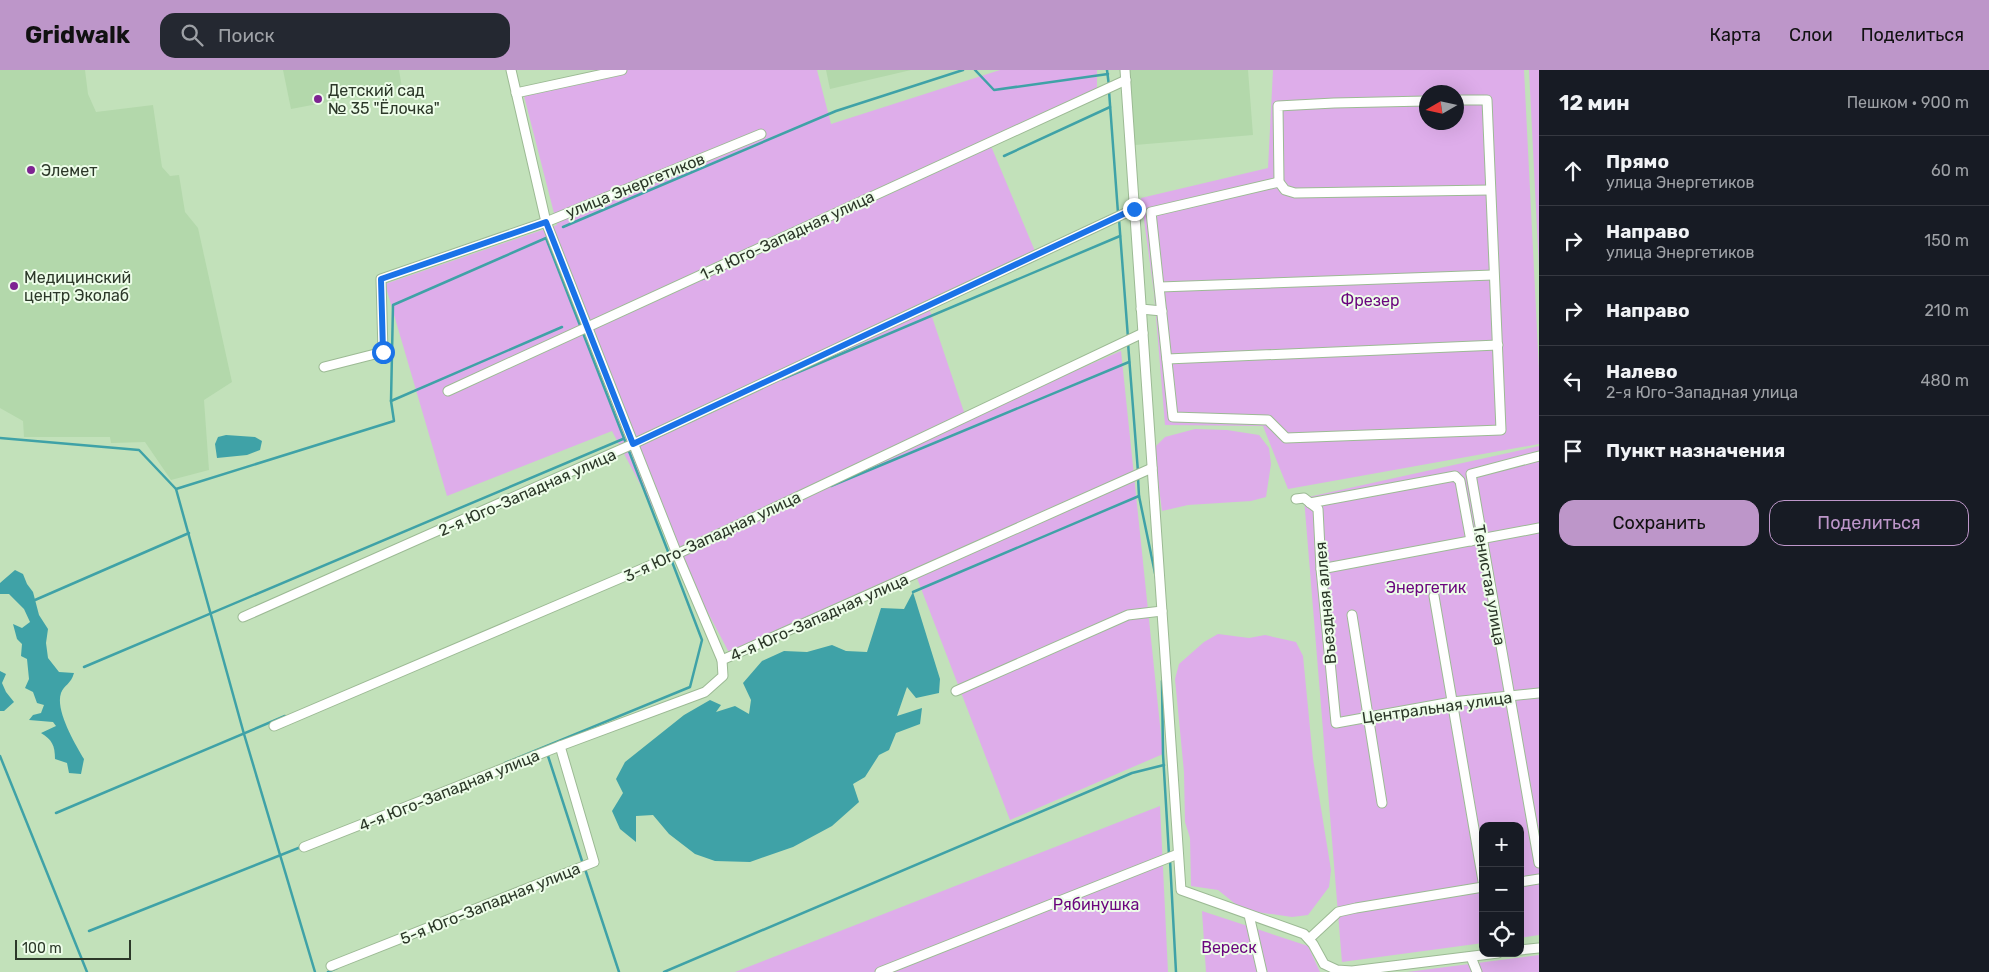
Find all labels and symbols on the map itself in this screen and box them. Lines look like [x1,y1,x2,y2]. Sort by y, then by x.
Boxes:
place label: Детский сад № 35 "Ёлочка" [328,81,440,118]
north arrow [1419,85,1464,130]
marker: Детский сад № 35 "Ёлочка" [312,93,324,105]
street label: улица Энергетиков [563,149,708,222]
place label: Элемет [41,161,97,180]
marker: Элемет [25,164,37,176]
street label: 1-я Юго-Западная улица [697,187,877,284]
route end [1123,198,1146,221]
place label: Медицинский центр Эколаб [24,268,131,305]
marker: Медицинский центр Эколаб [8,280,20,292]
park label: Фрезер [1341,291,1399,310]
route start [372,341,395,364]
street label: 2-я Юго-Западная улица [436,445,619,540]
street label: 3-я Юго-Западная улица [621,487,804,586]
street label: Тенистая улица [1470,523,1509,647]
street label: Въездная аллея [1311,541,1340,665]
street label: 4-я Юго-Западная улица [727,570,911,665]
park label: Энергетик [1386,578,1467,597]
street label: Центральная улица [1361,688,1513,727]
street label: 4-я Юго-Западная улица [356,745,542,835]
street label: 5-я Юго-Западная улица [397,859,583,948]
park label: Рябинушка [1053,895,1139,914]
scale bar [15,937,131,960]
park label: Вереск [1201,938,1257,957]

